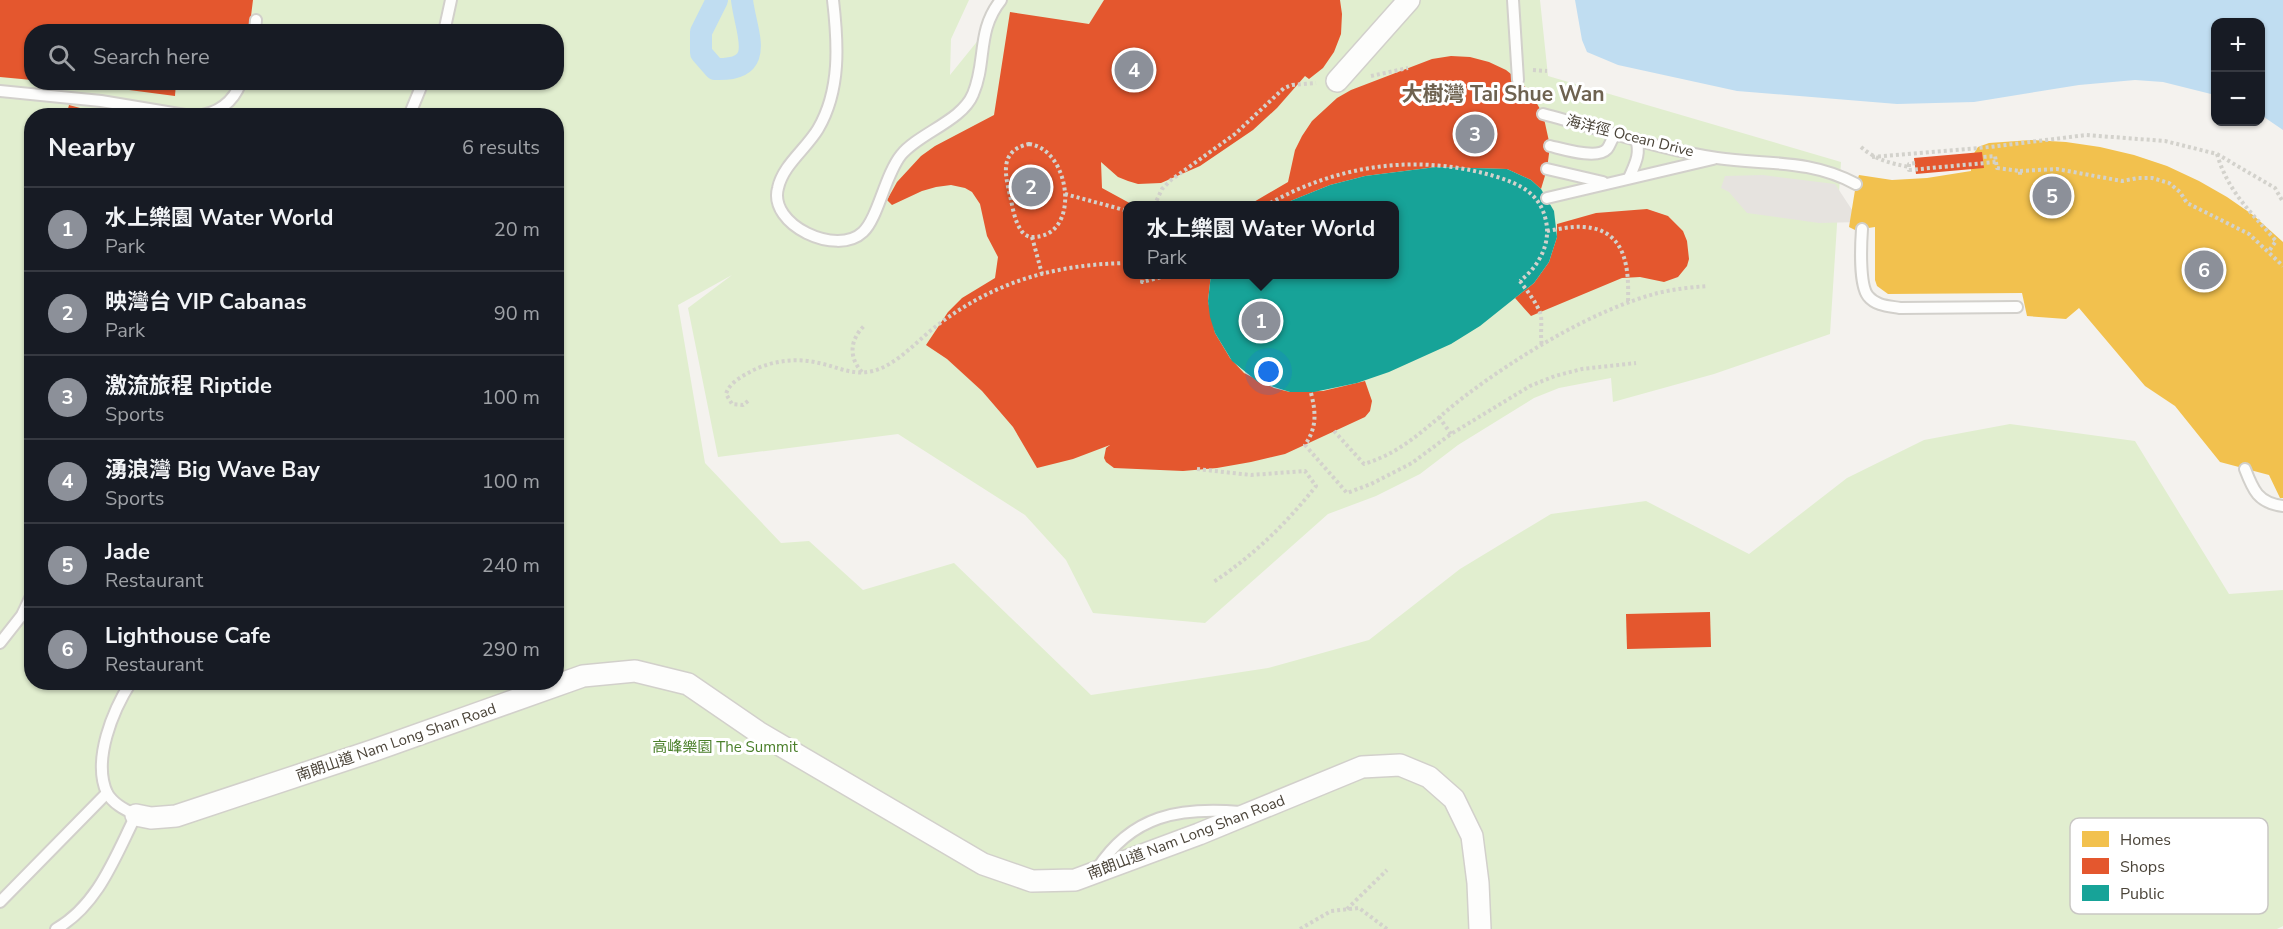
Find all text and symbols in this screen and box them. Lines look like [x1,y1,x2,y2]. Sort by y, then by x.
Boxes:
map controls [2211,18,2265,126]
button: + [2211,18,2265,72]
search box [24,24,564,90]
icon: search [45,41,78,74]
text: Search here [93,42,210,72]
pin: 4 [1114,48,1154,92]
button: − [2211,72,2265,126]
district label: 大樹灣 Tai Shue Wan [1401,80,1605,108]
street label: 海洋徑 Ocean Drive [1564,110,1696,162]
pin: 3 [1456,112,1494,156]
text: Nearby [48,130,135,165]
text: 6 results [462,134,540,161]
pin: 2 [1012,164,1050,210]
pin: 5 [2032,174,2072,218]
popup [1123,201,1399,279]
text: 水上樂園 Water World [105,203,333,233]
text: 水上樂園 Water World [1147,214,1375,244]
text: 1 [62,216,74,243]
text: 20 m [494,216,540,243]
text: Park [105,233,145,260]
text: Park [1147,244,1187,271]
pin: 6 [2184,248,2224,292]
text: 映灣台 VIP Cabanas [105,287,307,317]
pin: 1 [1242,298,1280,344]
text: 2 [62,300,74,327]
text: 90 m [494,300,540,327]
text: Park [105,317,145,344]
your location [1254,357,1283,386]
text: 激流旅程 Riptide [105,371,272,401]
text: 3 [62,384,74,411]
text: 100 m [482,384,540,411]
text: Sports [105,401,164,428]
text: 湧浪灣 Big Wave Bay [105,455,320,485]
text: 4 [62,468,74,495]
text: 100 m [482,468,540,495]
text: Sports [105,485,164,512]
text: Jade [105,537,150,567]
text: 5 [62,552,74,579]
text: 240 m [482,552,540,579]
text: Restaurant [105,567,203,594]
text: Lighthouse Cafe [105,621,271,651]
text: 6 [62,636,74,663]
text: 290 m [482,636,540,663]
text: Restaurant [105,651,203,678]
street label: 南朗山道 Nam Long Shan Road [293,698,499,786]
park label: 高峰樂園 The Summit [652,737,798,757]
street label: 南朗山道 Nam Long Shan Road [1084,790,1288,884]
legend [2070,818,2268,914]
text: Homes [2120,829,2171,851]
text: Shops [2120,856,2165,878]
text: Public [2120,883,2165,905]

